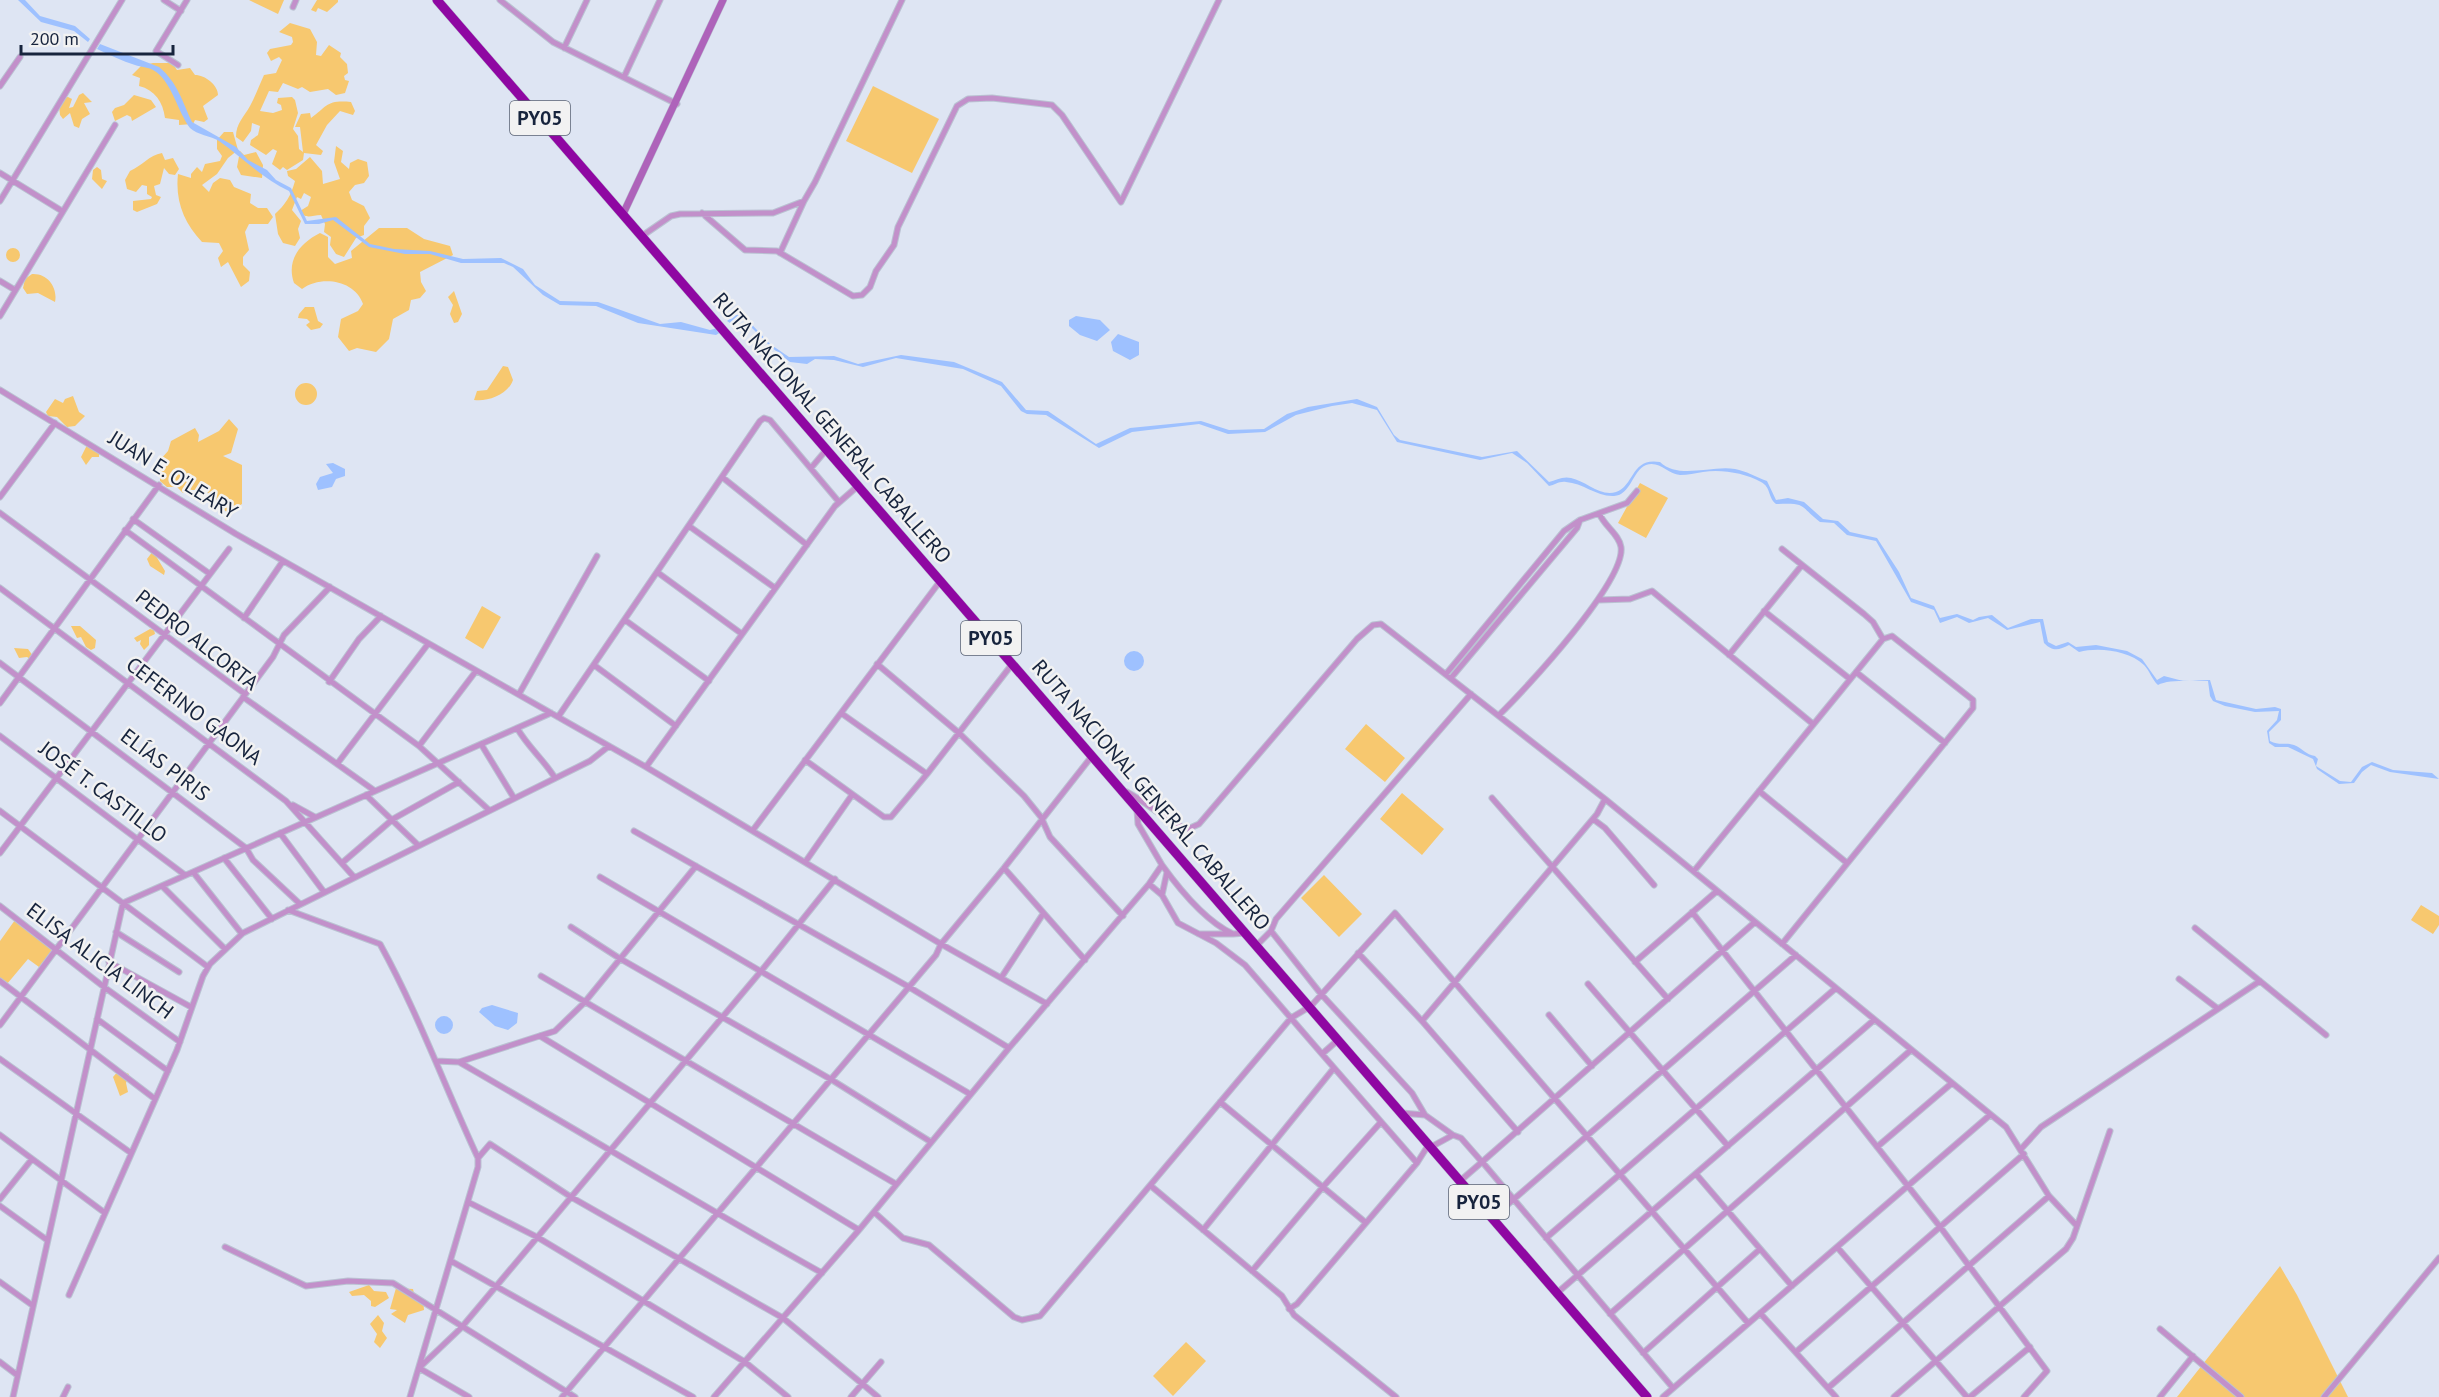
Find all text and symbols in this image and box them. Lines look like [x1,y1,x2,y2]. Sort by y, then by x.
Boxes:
scale bar [21,18,172,56]
text: 200 m [30,27,79,50]
road number: PY05 [510,101,570,135]
street label: RUTA NACIONAL GENERAL CABALLERO [707,287,957,569]
street label: JUAN E. O'LEARY [103,424,243,525]
street label: PEDRO ALCORTA [130,583,265,697]
road number: PY05 [961,621,1021,655]
street label: CEFERINO GAONA [121,651,268,771]
street label: RUTA NACIONAL GENERAL CABALLERO [1026,654,1276,936]
street label: ELÍAS PIRIS [115,722,215,807]
street label: JOSÉ T. CASTILLO [33,734,173,848]
street label: ELISA ALICIA LINCH [21,896,179,1025]
road number: PY05 [1449,1185,1509,1219]

